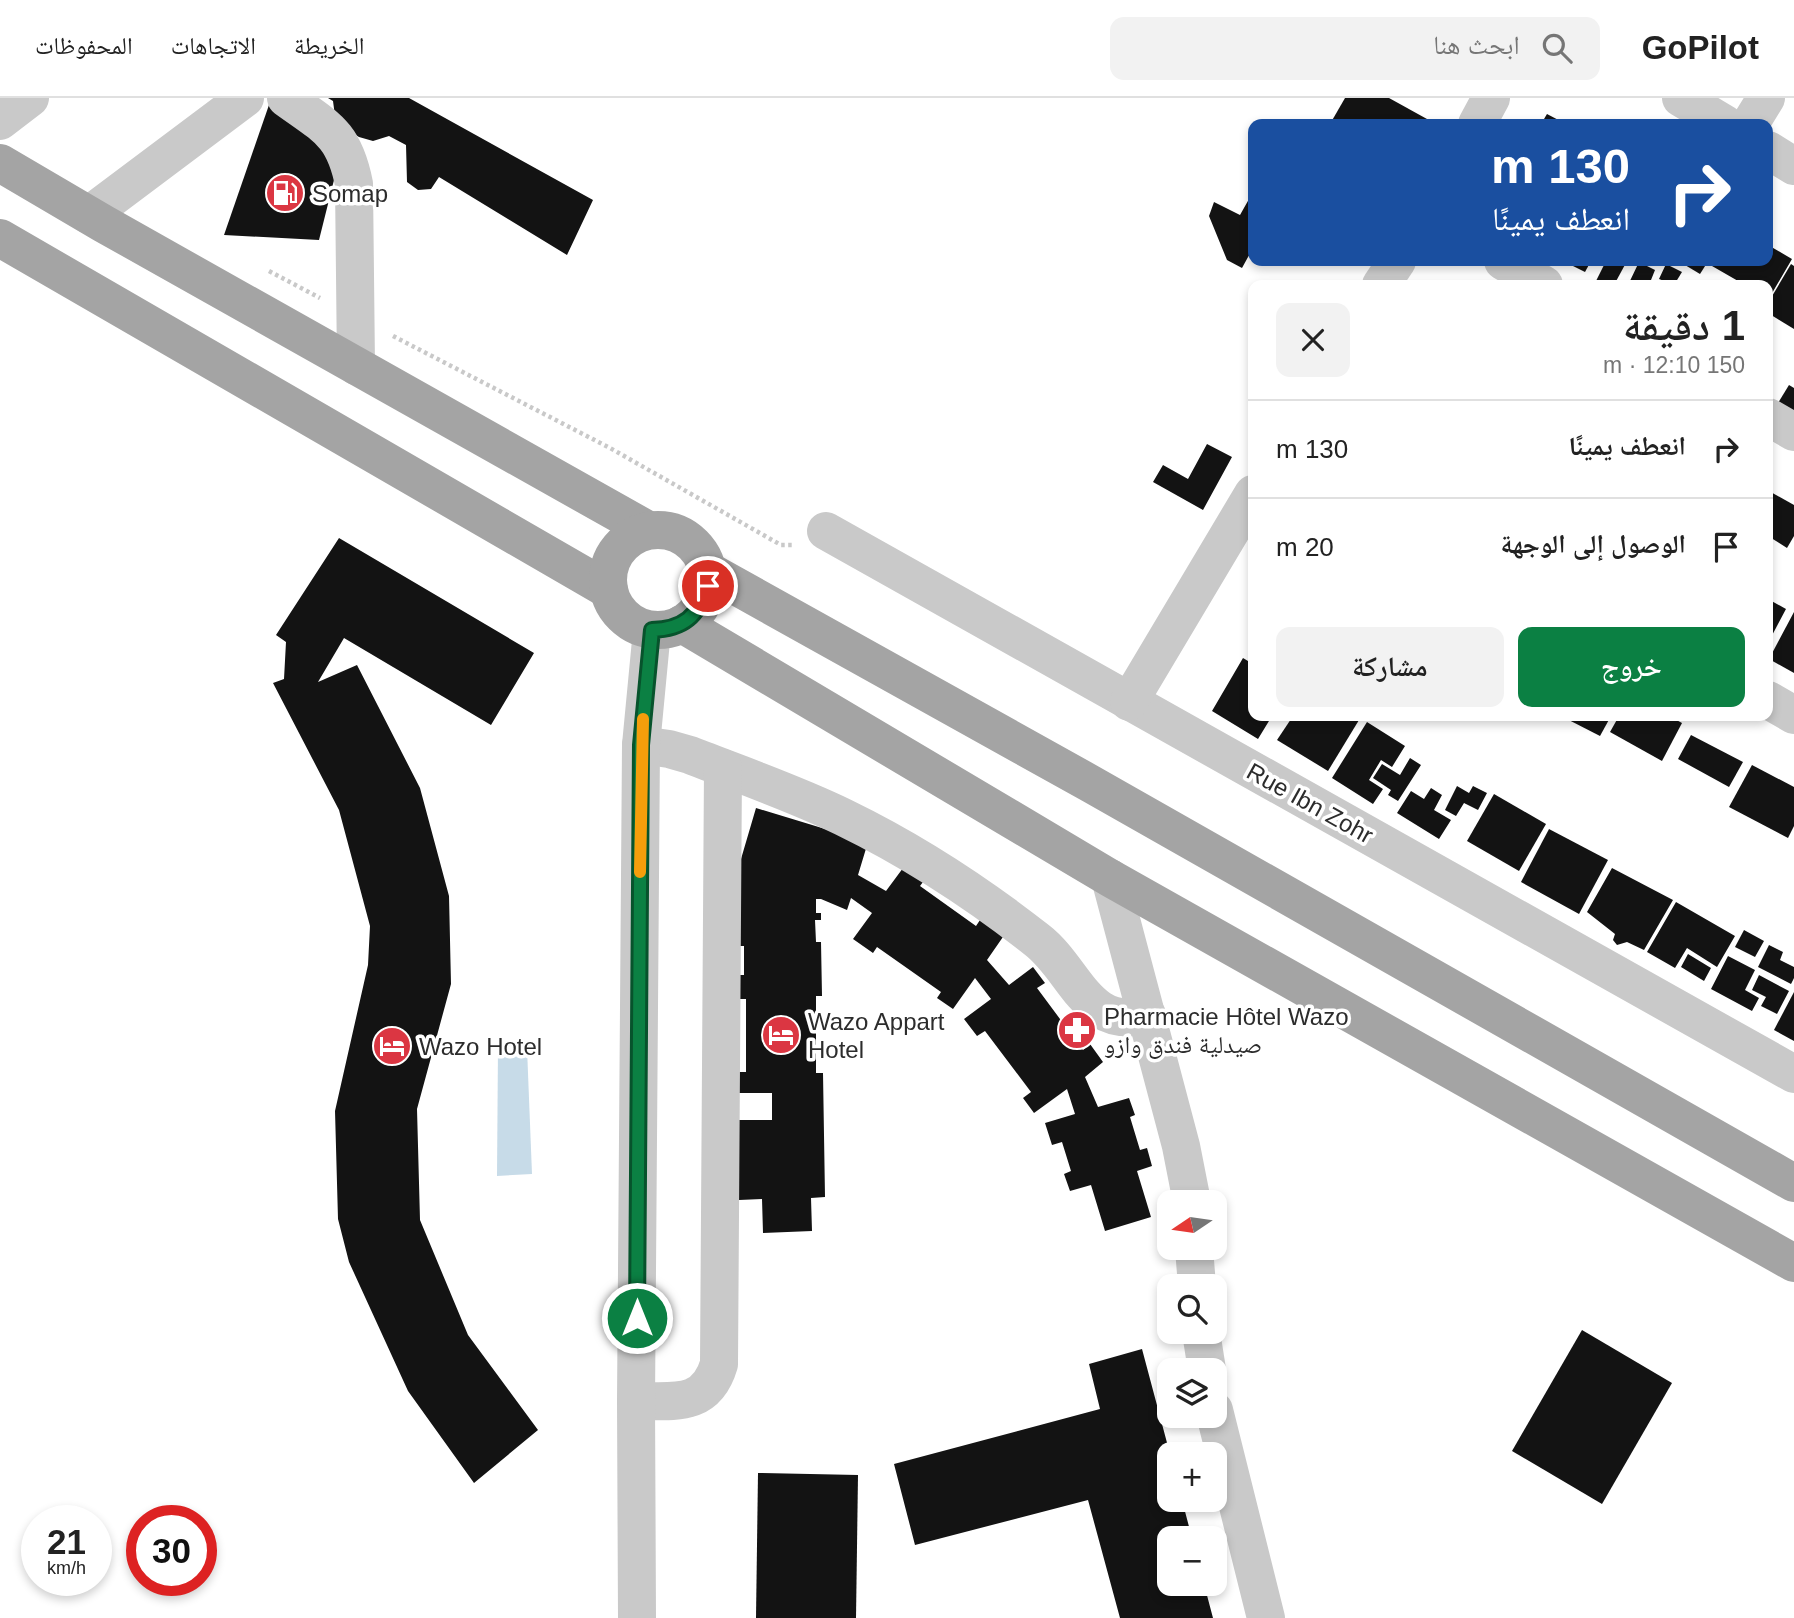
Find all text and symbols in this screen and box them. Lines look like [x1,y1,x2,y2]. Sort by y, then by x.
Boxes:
search box [1110,17,1600,80]
icon: search [1538,29,1576,67]
text: GoPilot [1642,29,1759,66]
text: ابحث هنا [1433,30,1520,60]
text: المحفوظات [35,32,133,59]
text: الاتجاهات [171,32,256,59]
text: الخريطة [294,32,365,59]
text: 130 m [1491,139,1630,193]
icon: right [1654,147,1745,238]
fuel station icon: Somap [264,172,306,214]
place label: Somap [312,180,388,207]
text: انعطف يمينًا [1492,201,1630,237]
text: 1 دقيقة [1623,302,1745,349]
button: close [1276,303,1350,377]
text: 150 m · 12:10 [1603,352,1745,378]
icon: right [1707,430,1745,468]
text: انعطف يمينًا [1569,431,1686,461]
text: 130 m [1276,434,1348,464]
icon: arrive [1707,528,1745,566]
text: الوصول إلى الوجهة [1501,529,1686,559]
text: 20 m [1276,532,1334,562]
pin [678,556,738,616]
icon: arrive [689,567,727,605]
button: مشاركة [1276,627,1504,707]
button: خروج [1518,627,1745,707]
street label: Rue Ibn Zohr [1242,757,1378,849]
place label: Pharmacie Hôtel Wazo صيدلية فندق وازو [1104,1003,1349,1059]
place label: Wazo Appart Hotel [808,1008,945,1063]
pharmacy icon: Pharmacie Hôtel Wazo صيدلية فندق وازو [1056,1009,1098,1051]
hotel icon: Wazo Appart Hotel [760,1014,802,1056]
hotel icon: Wazo Hotel [371,1025,413,1067]
place label: Wazo Hotel [419,1033,542,1060]
north arrow [1157,1190,1227,1260]
map controls [1157,1190,1227,1596]
button: search [1157,1274,1227,1344]
position arrow [600,1281,674,1355]
button: layers [1157,1358,1227,1428]
button: + [1157,1442,1227,1512]
speed limit sign: 30 [126,1505,217,1596]
text: 21 [47,1522,86,1561]
button: − [1157,1526,1227,1596]
text: km/h [47,1558,86,1578]

